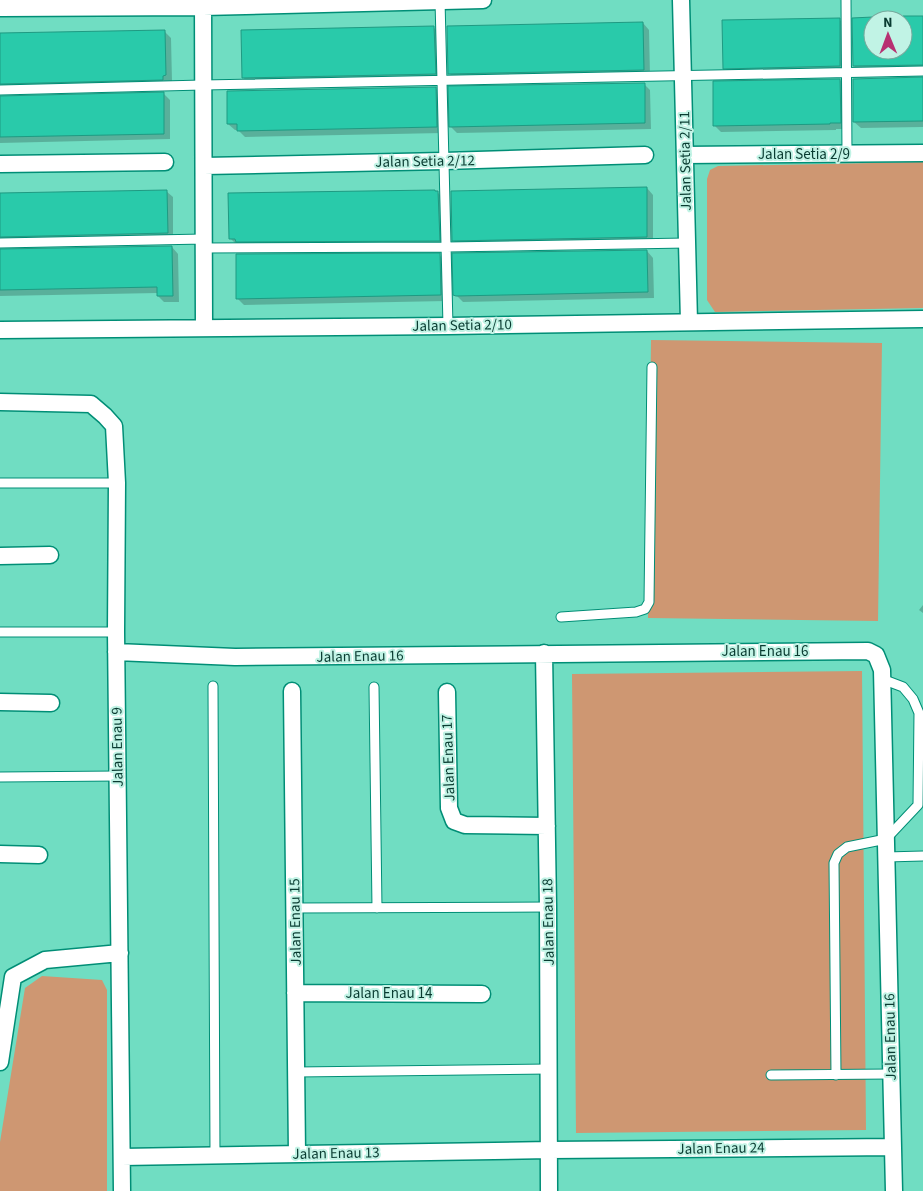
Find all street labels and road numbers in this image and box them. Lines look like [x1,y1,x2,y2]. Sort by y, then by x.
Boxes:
street label: Jalan Setia 2/11 [674,111,697,211]
street label: Jalan Setia 2/9 [758,144,850,165]
street label: Jalan Setia 2/12 [375,150,475,173]
street label: Jalan Setia 2/10 [412,314,512,337]
street label: Jalan Enau 16 [721,641,809,662]
street label: Jalan Enau 16 [316,645,404,668]
street label: Jalan Enau 9 [106,707,129,787]
street label: Jalan Enau 17 [436,714,461,802]
street label: Jalan Enau 15 [284,878,307,966]
street label: Jalan Enau 18 [537,878,560,966]
street label: Jalan Enau 14 [345,983,433,1004]
street label: Jalan Enau 16 [879,993,902,1081]
street label: Jalan Enau 24 [677,1137,765,1160]
street label: Jalan Enau 13 [292,1142,380,1165]

